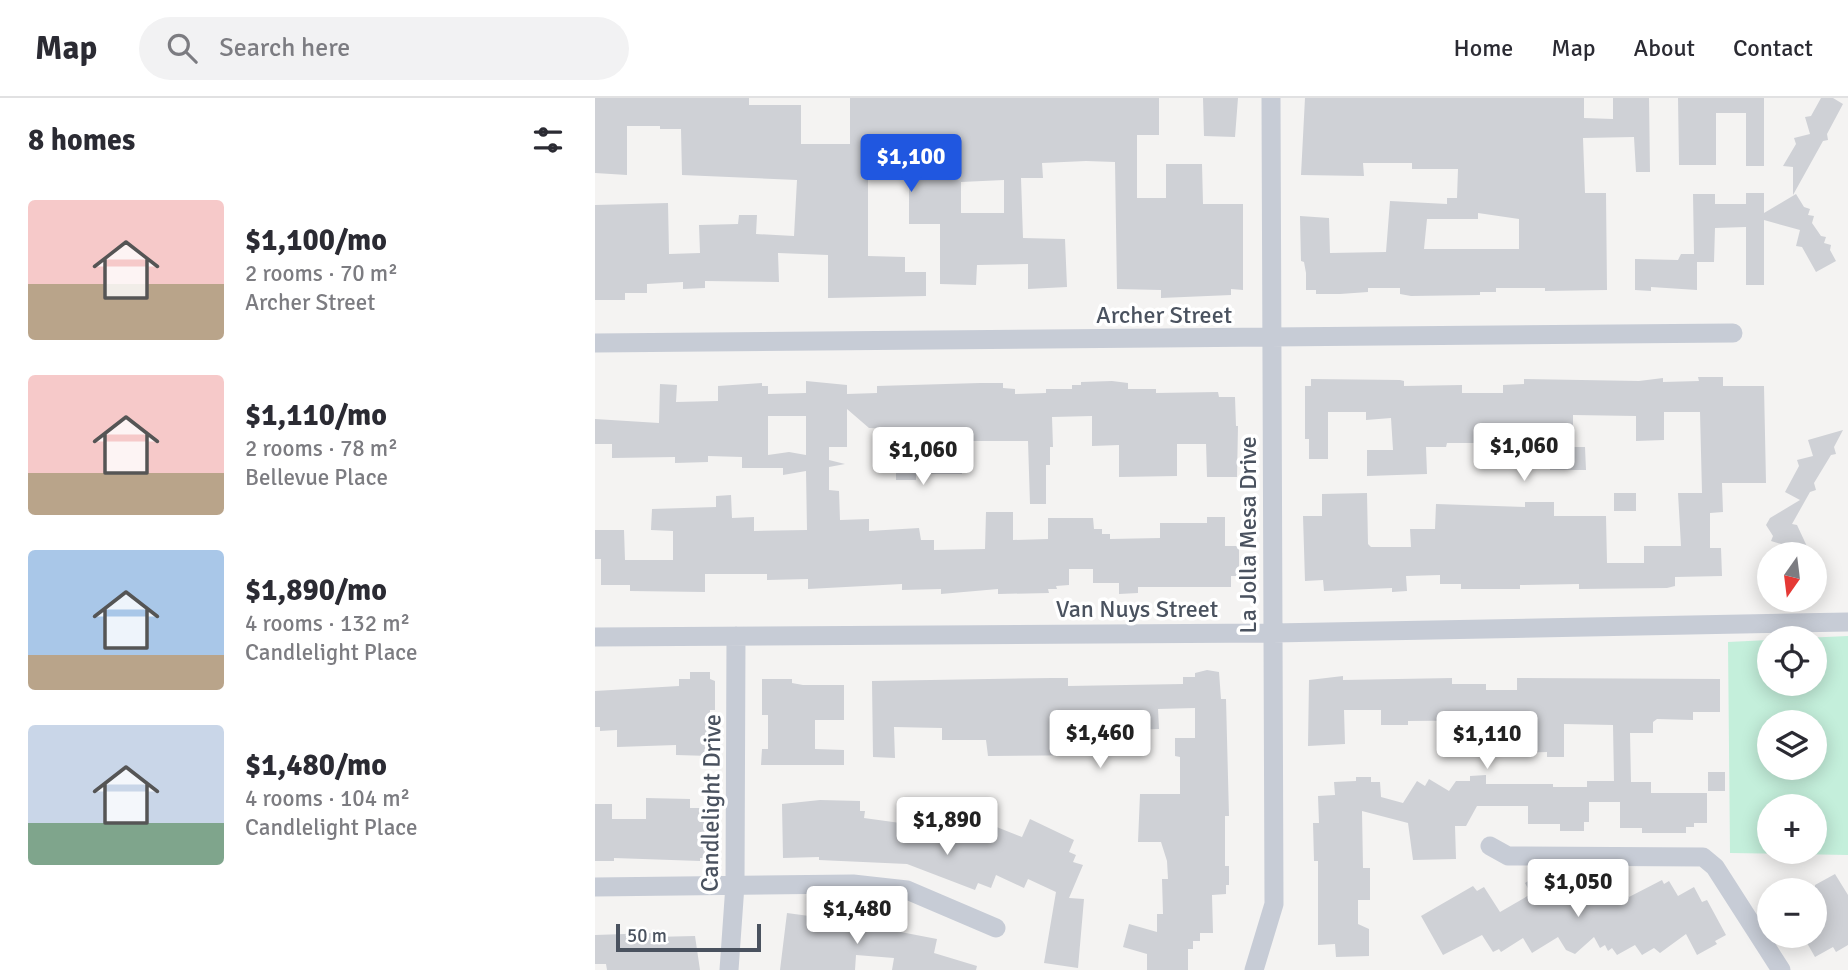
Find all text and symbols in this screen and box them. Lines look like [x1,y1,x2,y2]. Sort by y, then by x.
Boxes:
search box [139,17,629,80]
text: Map [35,28,97,69]
icon: search [163,29,201,67]
text: Search here [219,32,350,64]
text: Home [1453,33,1513,63]
text: Map [1551,33,1596,63]
text: About [1634,33,1695,63]
text: Contact [1733,33,1813,63]
icon: filters [529,121,567,159]
text: 8 homes [28,122,135,159]
pin: $1,100 [854,134,968,194]
text: $1,100 [877,142,945,171]
text: $1,100/mo [245,222,387,259]
icon: home [84,228,168,312]
text: 2 rooms · 70 m² [245,259,398,288]
text: Archer Street [245,288,375,317]
street label: Archer Street [1096,300,1232,330]
text: $1,110/mo [245,397,387,434]
icon: home [84,403,168,487]
pin: $1,060 [1467,424,1581,483]
pin: $1,060 [866,428,980,487]
text: $1,060 [1490,431,1558,460]
text: 2 rooms · 78 m² [245,434,398,463]
text: $1,060 [889,435,957,464]
street label: La Jolla Mesa Drive [1233,436,1263,634]
text: Bellevue Place [245,463,388,492]
north arrow [1757,542,1827,612]
map controls [1757,542,1827,948]
text: $1,890/mo [245,572,387,609]
icon: home [84,578,168,662]
street label: Van Nuys Street [1056,594,1218,624]
text: 4 rooms · 132 m² [245,609,410,638]
button: locate [1757,626,1827,696]
text: Candlelight Place [245,638,417,667]
pin: $1,460 [1043,710,1157,770]
button: layers [1757,710,1827,780]
pin: $1,110 [1430,712,1544,771]
street label: Candlelight Drive [694,714,728,892]
text: $1,460 [1066,718,1134,747]
text: $1,110 [1453,719,1521,748]
text: $1,480/mo [245,747,387,784]
icon: home [84,753,168,837]
text: 4 rooms · 104 m² [245,784,410,813]
button: + [1757,794,1827,864]
pin: $1,890 [890,798,1004,857]
text: $1,890 [913,805,981,834]
text: Candlelight Place [245,813,417,842]
pin: $1,050 [1521,860,1635,919]
text: $1,050 [1544,867,1612,896]
button: − [1757,878,1827,948]
pin: $1,480 [800,886,914,946]
text: $1,480 [823,894,891,923]
scale bar [616,921,761,953]
text: 50 m [627,924,667,948]

